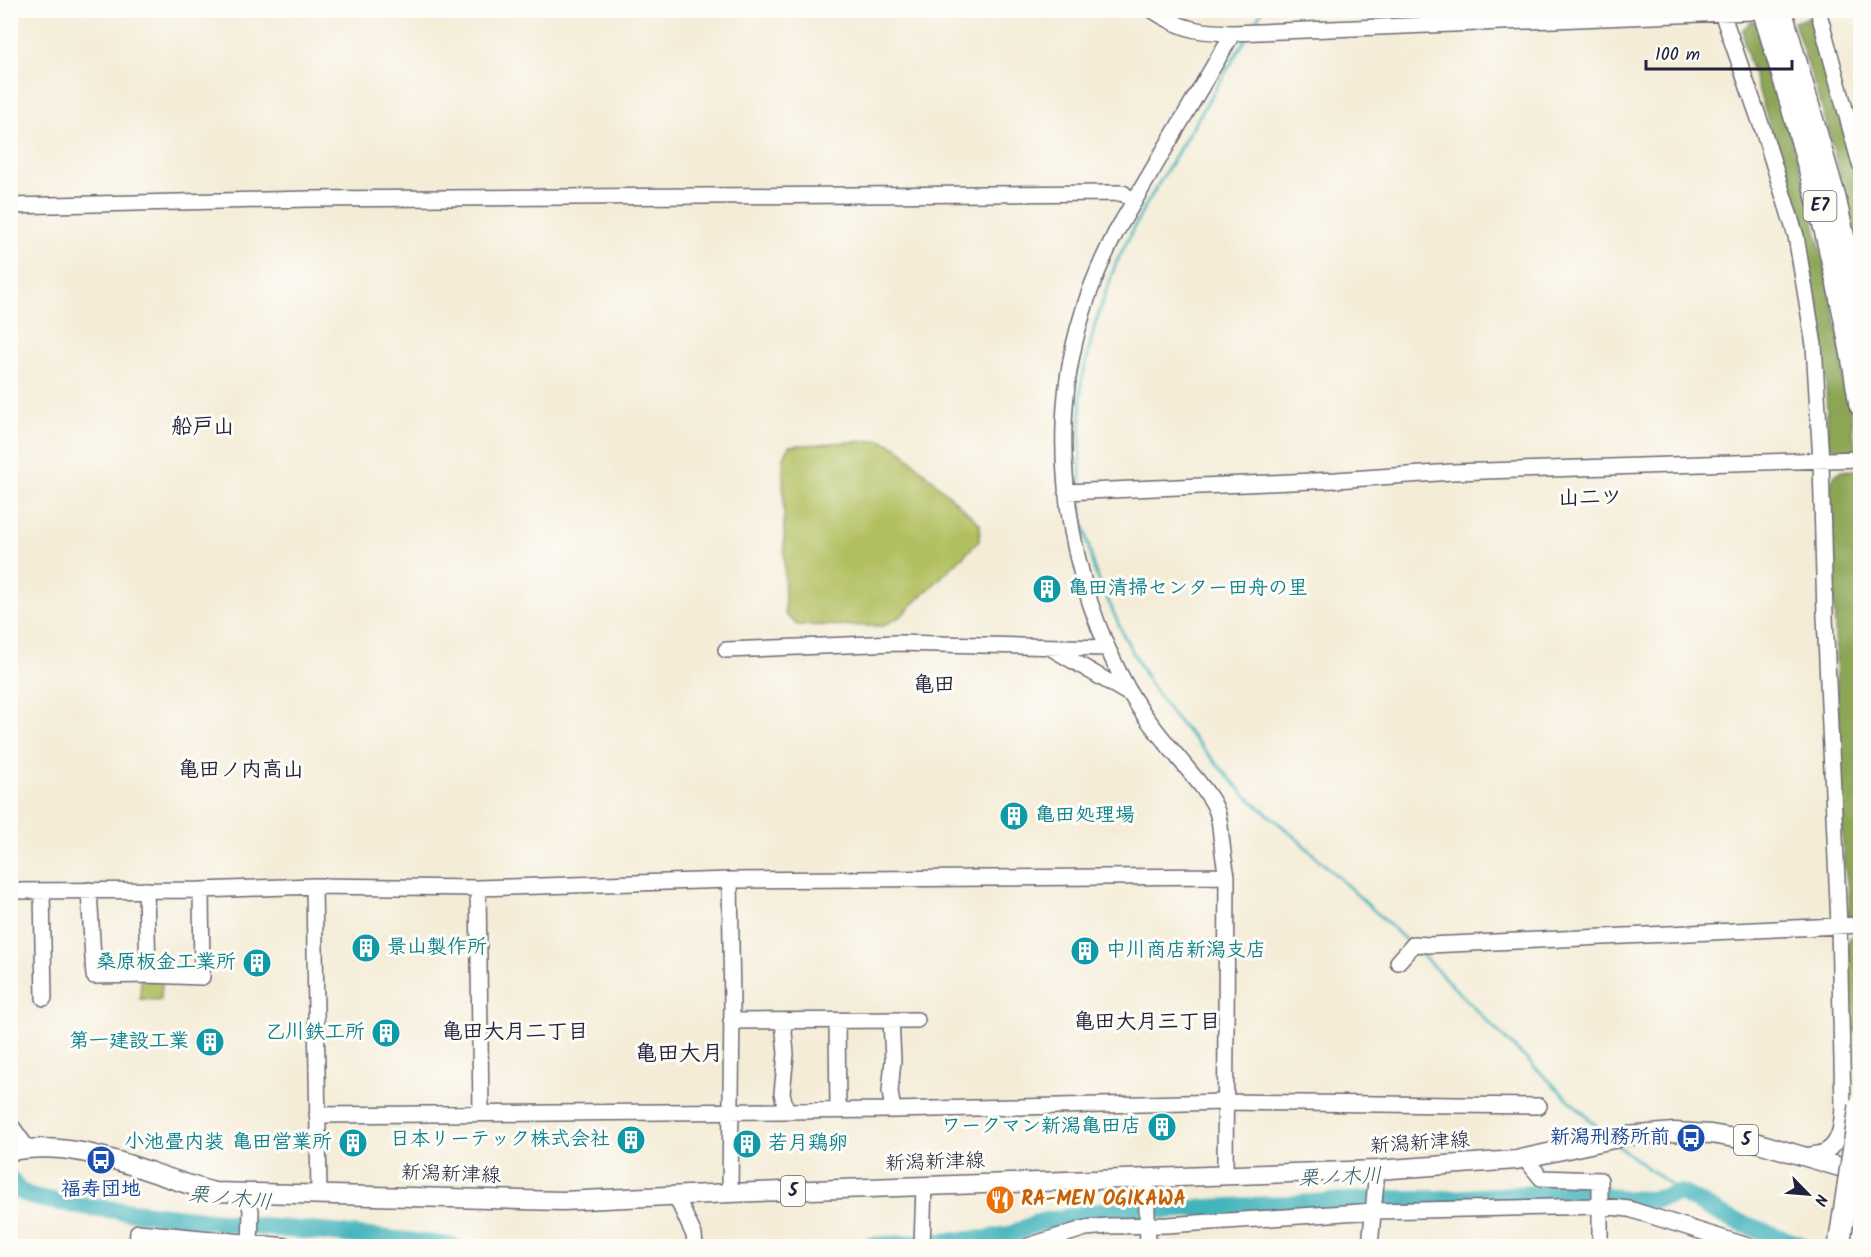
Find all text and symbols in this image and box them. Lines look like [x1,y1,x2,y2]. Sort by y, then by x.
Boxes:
scale bar [1646,33,1792,71]
text: 100 m [1655,41,1700,70]
road number: E7 [1804,191,1836,221]
district label: 船戸山 [172,411,235,444]
district label: 山二ツ [1559,482,1622,515]
building icon: 亀田清掃センター田舟の里 [1031,573,1063,605]
place label: 亀田清掃センター田舟の里 [1068,573,1308,605]
district label: 亀田 [913,669,955,702]
district label: 亀田ノ内高山 [178,754,304,787]
building icon: 亀田処理場 [998,800,1030,832]
place label: 亀田処理場 [1035,800,1135,832]
building icon: 景山製作所 [350,932,382,964]
place label: 景山製作所 [387,932,487,964]
building icon: 中川商店新潟支店 [1069,935,1101,967]
place label: 中川商店新潟支店 [1106,935,1266,967]
place label: 桑原板金工業所 [96,947,236,979]
building icon: 桑原板金工業所 [241,947,273,979]
district label: 亀田大月三丁目 [1074,1006,1221,1039]
district label: 亀田大月二丁目 [442,1016,589,1049]
place label: 乙川鉄工所 [265,1017,365,1049]
building icon: 乙川鉄工所 [370,1017,402,1049]
place label: 第一建設工業 [69,1026,189,1058]
building icon: 第一建設工業 [194,1026,226,1058]
district label: 亀田大月 [635,1037,723,1072]
place label: ワークマン新潟亀田店 [941,1111,1141,1143]
building icon: ワークマン新潟亀田店 [1146,1111,1178,1143]
place label: 新潟刑務所前 [1550,1122,1670,1154]
bus stop icon: 新潟刑務所前 [1675,1122,1707,1154]
place label: 日本リーテック株式会社 [390,1124,610,1156]
building icon: 日本リーテック株式会社 [615,1124,647,1156]
street label: 新潟新津線 [1369,1125,1471,1163]
road number: 5 [1734,1125,1758,1155]
place label: 小池畳内装 亀田営業所 [124,1127,332,1159]
building icon: 小池畳内装 亀田営業所 [337,1127,369,1159]
building icon: 若月鶏卵 [731,1128,763,1160]
place label: 若月鶏卵 [768,1128,848,1160]
bus stop icon: 福寿団地 [85,1144,117,1176]
street label: 新潟新津線 [884,1145,986,1181]
street label: 新潟新津線 [400,1157,502,1193]
water label: 栗ノ木川 [1297,1160,1383,1196]
north arrow [1778,1164,1838,1224]
place label: 福寿団地 [61,1174,141,1206]
road number: 5 [781,1176,805,1206]
water label: 栗ノ木川 [187,1178,273,1220]
restaurant icon: RA-MEN OGIKAWA [984,1184,1016,1216]
place label: RA-MEN OGIKAWA [1021,1184,1186,1216]
text: N [1807,1190,1834,1210]

